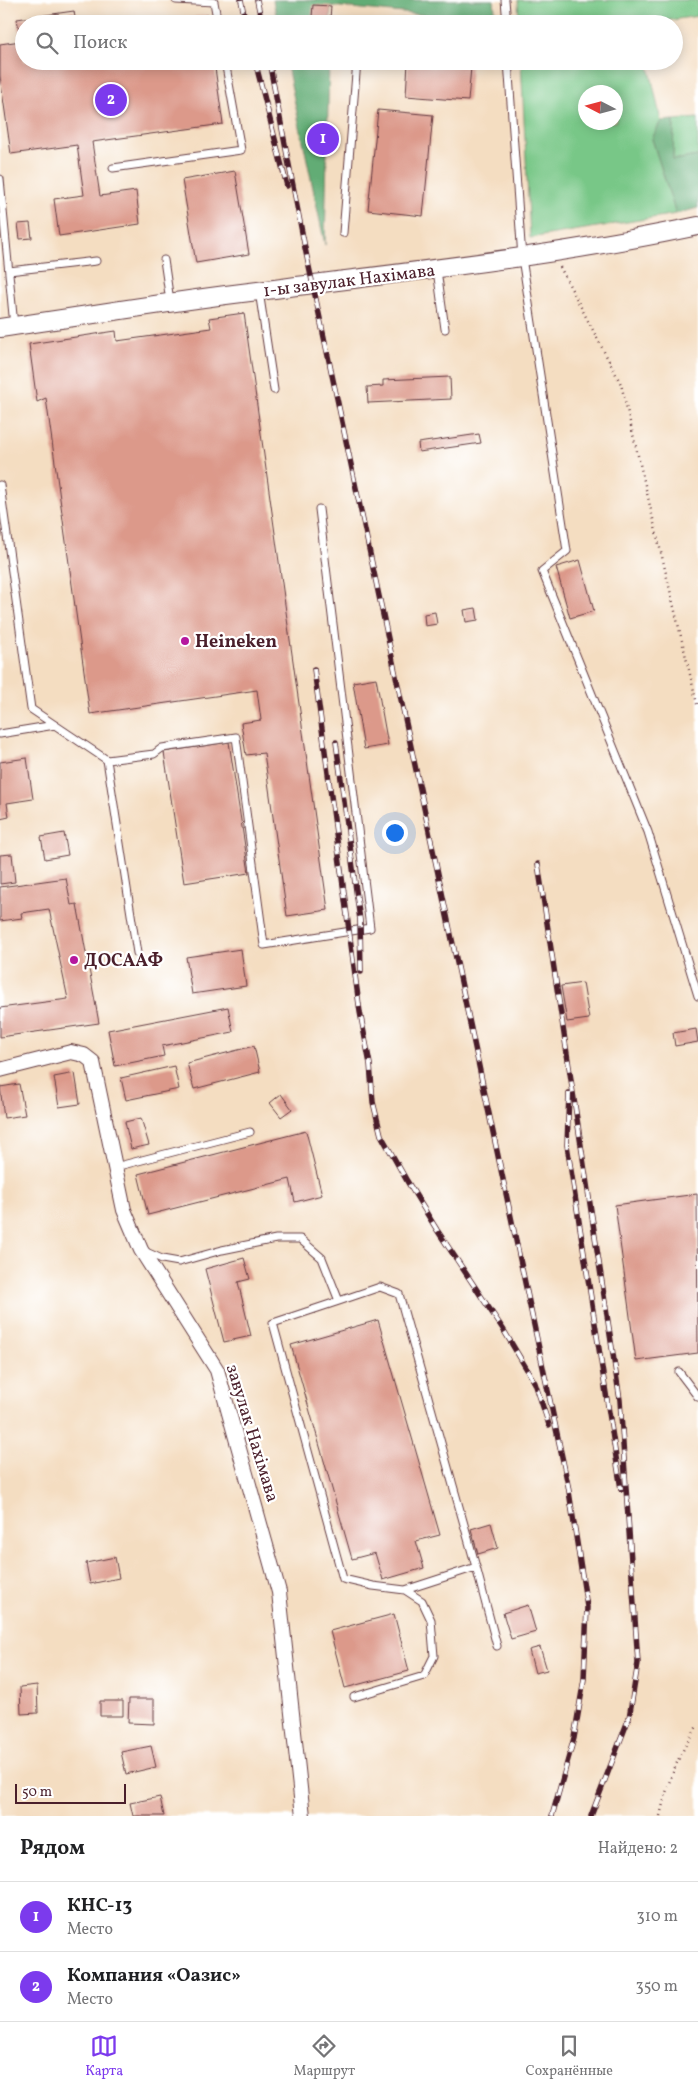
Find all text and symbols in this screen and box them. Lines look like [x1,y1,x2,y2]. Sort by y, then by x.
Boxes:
search box [15,15,683,70]
icon: search [33,29,61,57]
text: Поиск [73,30,127,56]
pin: 2 [95,81,127,119]
north arrow [578,85,623,130]
pin: 1 [307,120,339,158]
street label: 1-ы завулак Нахімава [262,259,437,304]
place label: Heineken [195,630,277,655]
marker: Heineken [179,635,191,647]
your location [382,820,408,846]
place label: ДОСААФ [84,949,163,974]
marker: ДОСААФ [68,954,80,966]
street label: завулак Нахімава [219,1361,284,1505]
scale bar [15,1781,126,1804]
text: 50 m [22,1783,52,1802]
text: Рядом [20,1834,85,1863]
text: Найдено: 2 [598,1838,678,1860]
text: КНС-13 [67,1893,132,1919]
text: 1 [33,1906,39,1928]
text: 310 m [637,1906,678,1928]
text: Место [67,1919,113,1941]
text: Компания «Оазис» [67,1963,241,1989]
text: 2 [32,1976,40,1998]
text: 350 m [635,1976,678,1998]
text: Место [67,1989,113,2011]
tab: Карта [85,2032,123,2081]
tab: Маршрут [293,2032,355,2081]
tab: Сохранённые [525,2032,613,2081]

